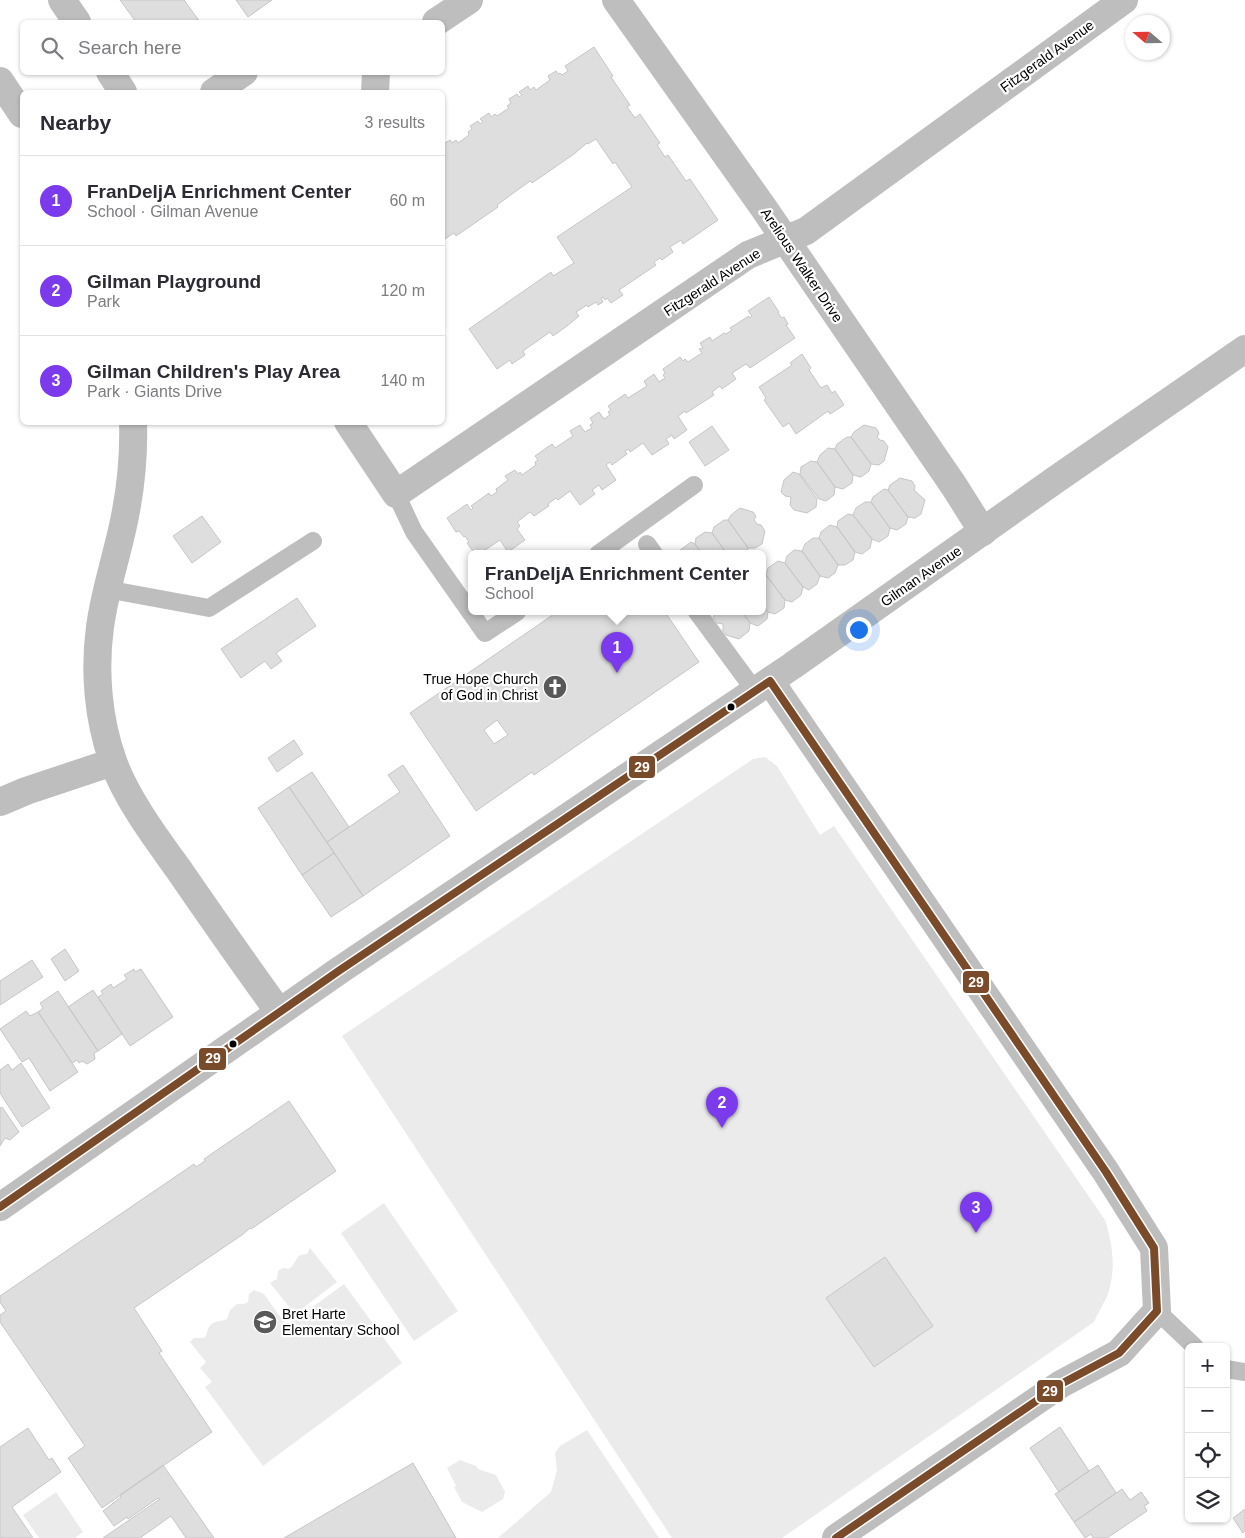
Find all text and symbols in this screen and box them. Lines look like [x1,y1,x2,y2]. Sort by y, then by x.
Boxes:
north arrow [1125,15,1170,60]
street label: Fitzgerald Avenue [997,17,1097,95]
search box [20,20,445,75]
icon: search [38,34,66,62]
text: Search here [78,37,182,58]
text: Nearby [40,111,111,134]
text: 3 results [365,114,425,131]
text: FranDeljA Enrichment Center [87,181,351,202]
text: 1 [52,192,60,209]
text: 60 m [389,192,425,209]
text: School · Gilman Avenue [87,203,258,220]
street label: Arelious Walker Drive [758,205,846,325]
street label: Fitzgerald Avenue [661,245,763,319]
text: Gilman Playground [87,271,261,292]
text: 2 [52,282,60,299]
text: 120 m [381,282,425,299]
text: Park [87,293,120,310]
text: Gilman Children's Play Area [87,361,340,382]
text: 3 [52,372,60,389]
text: 140 m [381,372,425,389]
text: Park · Giants Drive [87,383,222,400]
street label: Gilman Avenue [878,542,965,610]
popup [468,550,766,615]
text: FranDeljA Enrichment Center [485,563,749,584]
text: School [485,585,534,602]
your location [846,617,872,643]
pin: 1 [601,632,633,673]
place label: True Hope Church of God in Christ [423,671,538,703]
church icon: True Hope Church of God in Christ [542,674,568,700]
unlabelled marker [726,702,736,712]
line badge: 29 [628,755,656,779]
text: 29 [634,759,650,775]
line badge: 29 [962,970,990,994]
text: 29 [968,974,984,990]
unlabelled marker [228,1039,238,1049]
line badge: 29 [198,1047,227,1071]
text: 29 [205,1050,221,1066]
pin: 2 [706,1087,738,1128]
pin: 3 [960,1192,992,1233]
place label: Bret Harte Elementary School [282,1306,400,1338]
school or university icon: Bret Harte Elementary School [252,1309,278,1335]
map controls [1185,1343,1230,1523]
button: + [1185,1343,1230,1388]
line badge: 29 [1036,1379,1064,1403]
text: 29 [1042,1383,1058,1399]
button: − [1185,1388,1230,1433]
button: locate [1185,1433,1230,1478]
button: layers [1185,1478,1230,1523]

